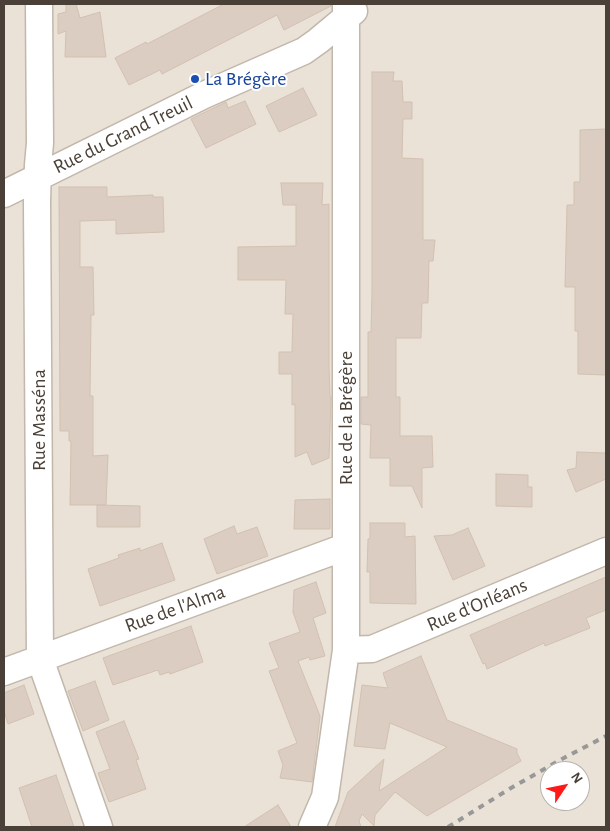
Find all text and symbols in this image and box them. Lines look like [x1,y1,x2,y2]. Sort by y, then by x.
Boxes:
place label: La Brégère [205,67,286,91]
marker: La Brégère [189,73,201,85]
street label: Rue du Grand Treuil [49,91,197,179]
street label: Rue de la Brégère [334,351,358,485]
street label: Rue Masséna [27,369,51,471]
street label: Rue d'Orléans [423,573,531,637]
street label: Rue de l'Alma [122,580,228,638]
north arrow [540,761,590,811]
text: N [568,770,585,786]

